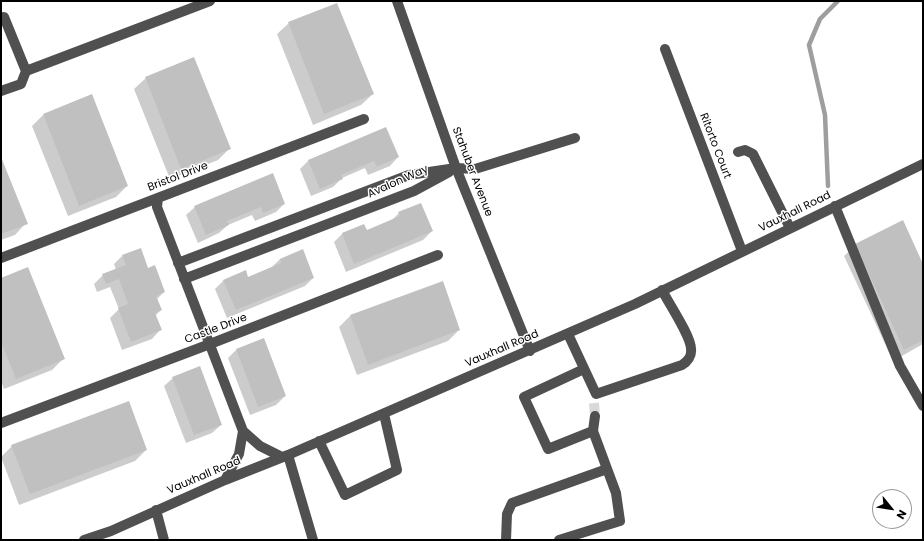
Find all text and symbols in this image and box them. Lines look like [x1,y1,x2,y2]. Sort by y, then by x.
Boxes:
street label: Ritorto Court [696,111,734,181]
street label: Stahuber Avenue [449,125,495,219]
street label: Bristol Drive [146,159,210,195]
street label: Avalon Way [366,163,430,201]
street label: Vauxhall Road [757,189,833,235]
street label: Castle Drive [183,311,249,347]
street label: Vauxhall Road [463,328,541,370]
street label: Vauxhall Road [165,455,243,497]
north arrow [872,489,912,529]
text: N [893,507,911,522]

